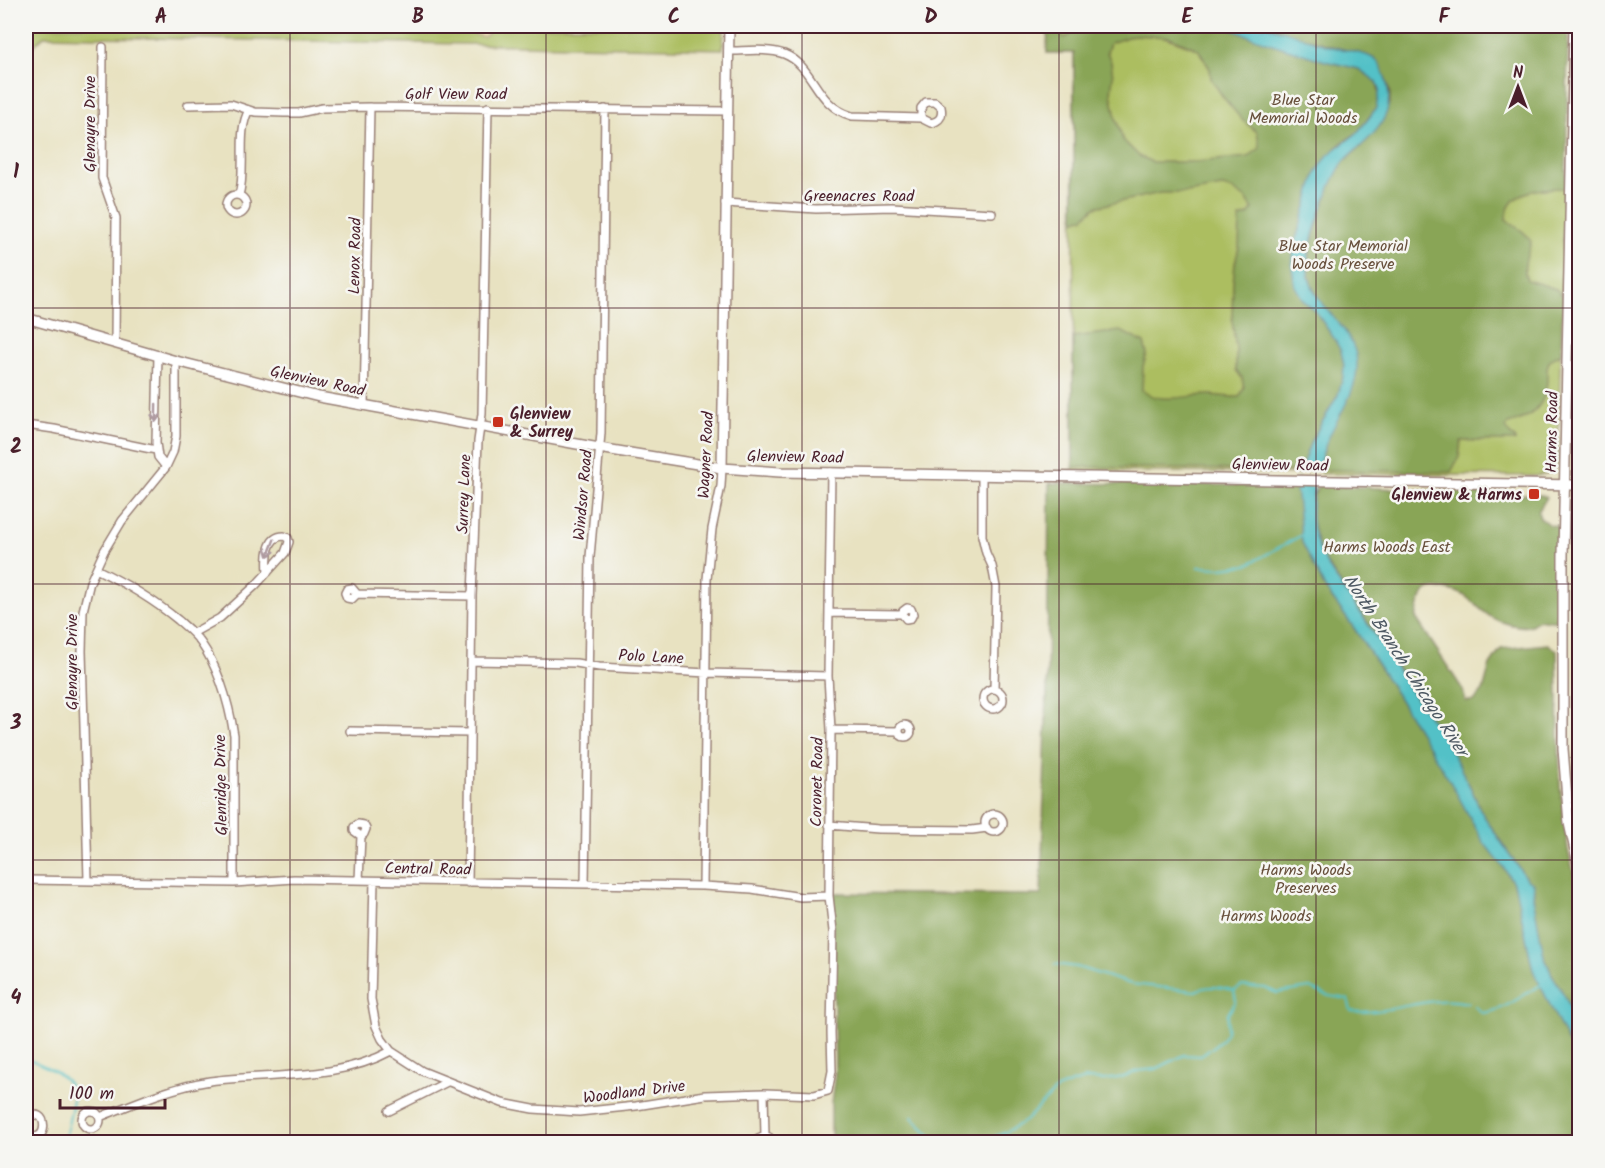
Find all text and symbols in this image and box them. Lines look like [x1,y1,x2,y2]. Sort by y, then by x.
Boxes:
text: A [155,2,167,34]
text: B [412,2,424,34]
text: C [668,2,680,34]
text: D [924,2,938,34]
text: E [1181,2,1193,34]
text: F [1439,2,1451,34]
north arrow [1488,57,1548,117]
text: N [1513,61,1523,86]
street label: Glenayre Drive [78,76,103,172]
street label: Golf View Road [405,82,508,107]
park label: Blue Star Memorial Woods [1249,88,1357,131]
text: 1 [13,157,19,189]
street label: Greenacres Road [804,184,915,209]
street label: Lenox Road [342,216,369,295]
park label: Blue Star Memorial Woods Preserve [1278,234,1408,277]
street label: Glenview Road [268,359,368,404]
street label: Harms Road [1539,390,1566,473]
one-way arrow [151,402,162,422]
place label: Glenview & Surrey [510,402,574,445]
street label: Wagner Road [692,410,721,499]
marker: Glenview & Surrey [491,415,505,429]
text: 2 [10,432,22,464]
street label: Glenview Road [747,444,844,471]
street label: Windsor Road [567,448,600,541]
street label: Glenview Road [1232,452,1329,479]
street label: Surrey Lane [451,454,478,534]
place label: Glenview & Harms [1392,483,1523,508]
marker: Glenview & Harms [1527,487,1541,501]
park label: Harms Woods East [1323,535,1452,560]
one-way arrow [265,539,276,557]
water label: North Branch Chicago River [1335,569,1477,766]
street label: Glenayre Drive [60,614,85,710]
street label: Polo Lane [618,643,684,672]
text: 3 [10,708,22,740]
street label: Glenridge Drive [208,734,235,836]
street label: Coronet Road [804,736,831,827]
street label: Central Road [384,856,473,883]
park label: Harms Woods Preserves [1260,858,1352,901]
park label: Harms Woods [1220,904,1312,929]
text: 4 [11,983,22,1015]
scale bar [60,1072,165,1110]
street label: Woodland Drive [582,1074,687,1111]
text: 100 m [69,1080,114,1109]

